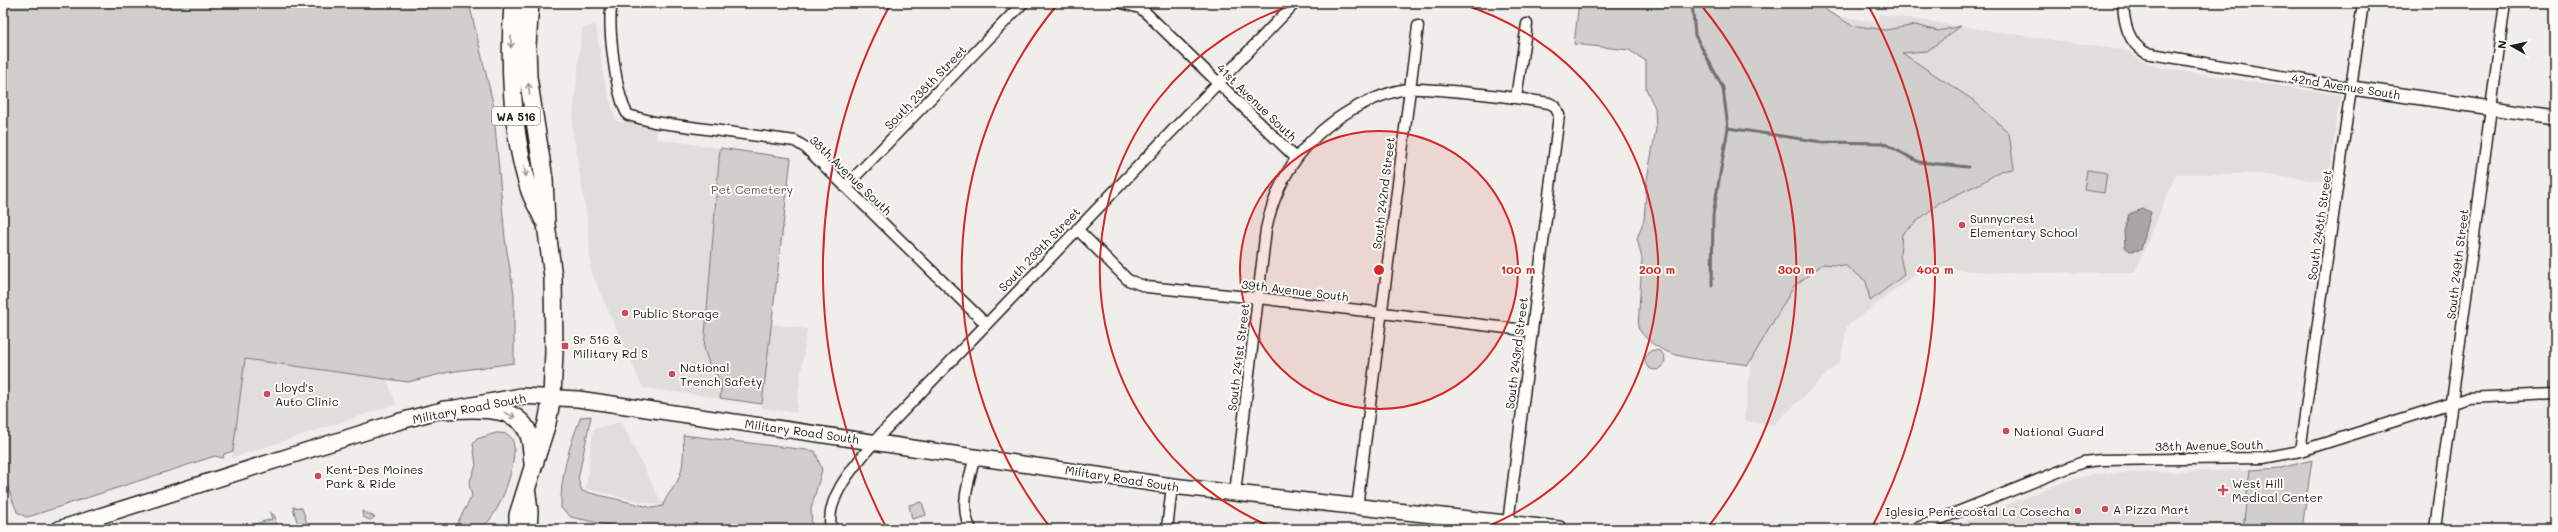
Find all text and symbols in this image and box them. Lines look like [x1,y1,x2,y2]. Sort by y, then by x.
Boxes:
north arrow [2492,26,2532,66]
one-way arrow [507,35,515,48]
text: N [2494,39,2510,50]
street label: South 238th Street [881,41,969,133]
street label: 41st Avenue South [1214,60,1301,144]
street label: 42nd Avenue South [2291,70,2402,103]
one-way arrow [526,82,533,95]
road number: WA 516 [492,107,540,125]
street label: 38th Avenue South [807,132,896,218]
street label: South 242nd Street [1368,136,1398,250]
one-way arrow [521,164,529,177]
street label: South 248th Street [2303,169,2335,281]
park label: Pet Cemetery [711,181,793,197]
street label: South 239th Street [995,203,1083,295]
street label: South 249th Street [2442,208,2472,320]
place label: Sunnycrest Elementary School [1970,210,2078,240]
marker: Sunnycrest Elementary School [1957,220,1967,230]
text: 100 m [1501,261,1535,277]
text: 200 m [1639,261,1675,277]
text: 300 m [1778,261,1814,277]
text: 400 m [1917,261,1953,277]
centre of rings [1372,263,1386,277]
street label: 39th Avenue South [1240,275,1350,305]
street label: South 243rd Street [1501,296,1531,410]
street label: South 241st Street [1223,302,1253,412]
place label: Public Storage [633,305,719,321]
marker: Public Storage [620,308,630,318]
place label: Sr 516 & Military Rd S [573,331,648,361]
marker: Sr 516 & Military Rd S [560,341,570,351]
place label: National Trench Safety [680,359,762,389]
marker: National Trench Safety [667,369,677,379]
place label: Lloyd's Auto Clinic [275,379,339,409]
marker: Lloyd's Auto Clinic [262,389,272,399]
street label: Military Road South [411,389,527,427]
one-way arrow [504,412,516,419]
street label: Military Road South [744,415,860,447]
place label: National Guard [2014,423,2104,439]
marker: National Guard [2001,426,2011,436]
street label: 38th Avenue South [2155,436,2263,454]
place label: Kent-Des Moines Park & Ride [326,461,423,491]
street label: Military Road South [1064,461,1180,495]
marker: Kent-Des Moines Park & Ride [313,471,323,481]
place label: West Hill Medical Center [2232,475,2323,505]
marker: West Hill Medical Center [2217,484,2229,496]
place label: A Pizza Mart [2113,501,2189,517]
place label: Iglesia Pentecostal La Cosecha [1885,503,2070,519]
marker: A Pizza Mart [2100,504,2110,514]
marker: Iglesia Pentecostal La Cosecha [2073,506,2083,516]

